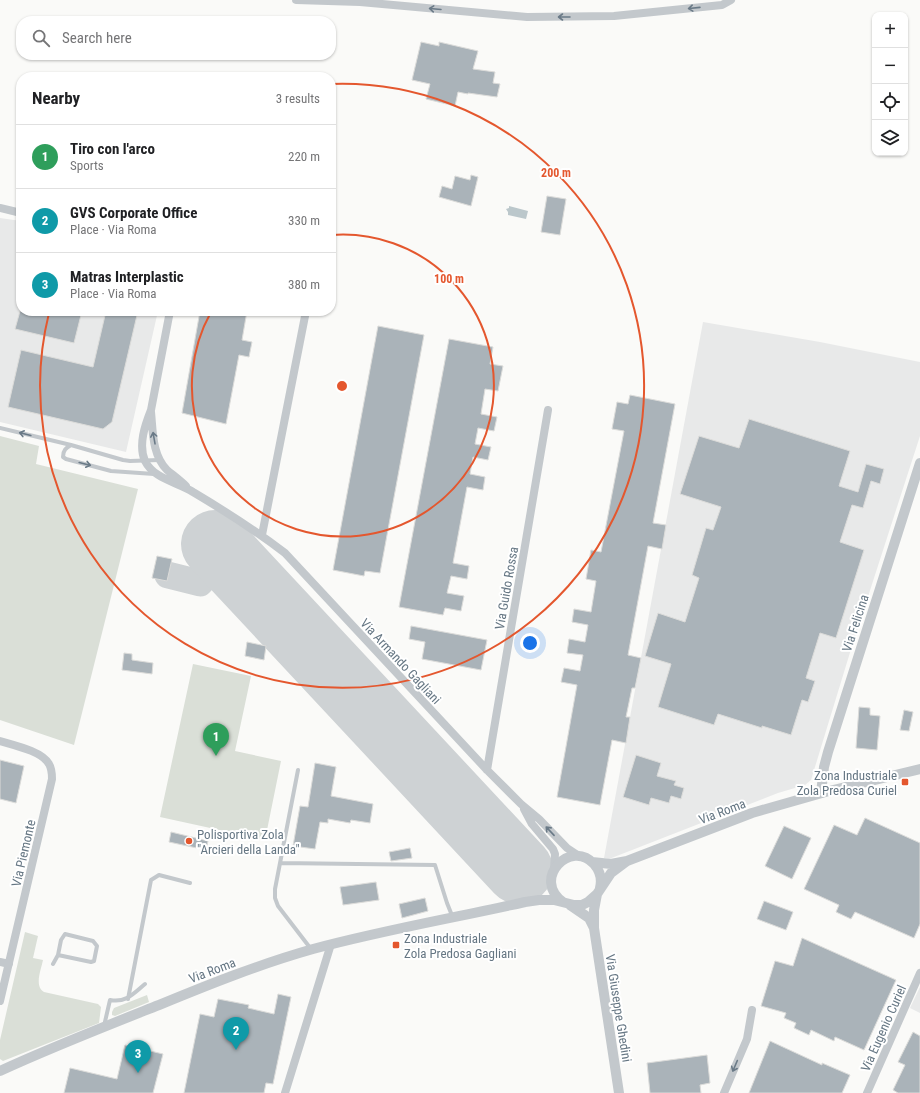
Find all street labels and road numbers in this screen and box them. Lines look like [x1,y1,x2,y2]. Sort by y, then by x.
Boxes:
street label: Via Guido Rossa [492,545,521,631]
street label: Via Felicina [839,593,872,654]
street label: Via Armando Gagliani [357,616,444,707]
street label: Via Roma [697,796,748,827]
street label: Via Piemonte [8,818,38,888]
street label: Via Giuseppe Ghedini [603,953,634,1063]
street label: Via Roma [187,955,238,986]
street label: Via Eugenio Curiel [858,983,909,1074]

